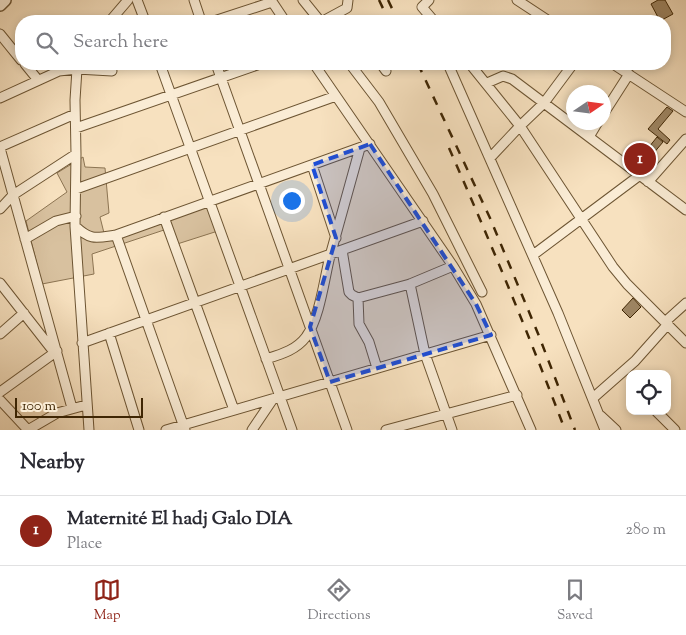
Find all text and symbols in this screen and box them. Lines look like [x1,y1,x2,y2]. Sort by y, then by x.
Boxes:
search box [15,15,671,70]
icon: search [33,29,61,57]
text: Search here [73,29,168,56]
north arrow [566,85,611,130]
pin: 1 [624,140,656,178]
your location [279,188,305,214]
map controls [626,370,671,415]
button: locate [626,370,671,415]
scale bar [15,395,142,418]
text: 100 m [22,397,56,417]
text: Nearby [20,448,85,478]
text: Maternité El hadj Galo DIA [67,506,292,533]
text: 1 [33,519,39,542]
text: 280 m [625,519,666,542]
text: Place [67,533,102,556]
tab: Map [93,576,121,626]
tab: Directions [307,576,371,626]
tab: Saved [557,576,593,626]

